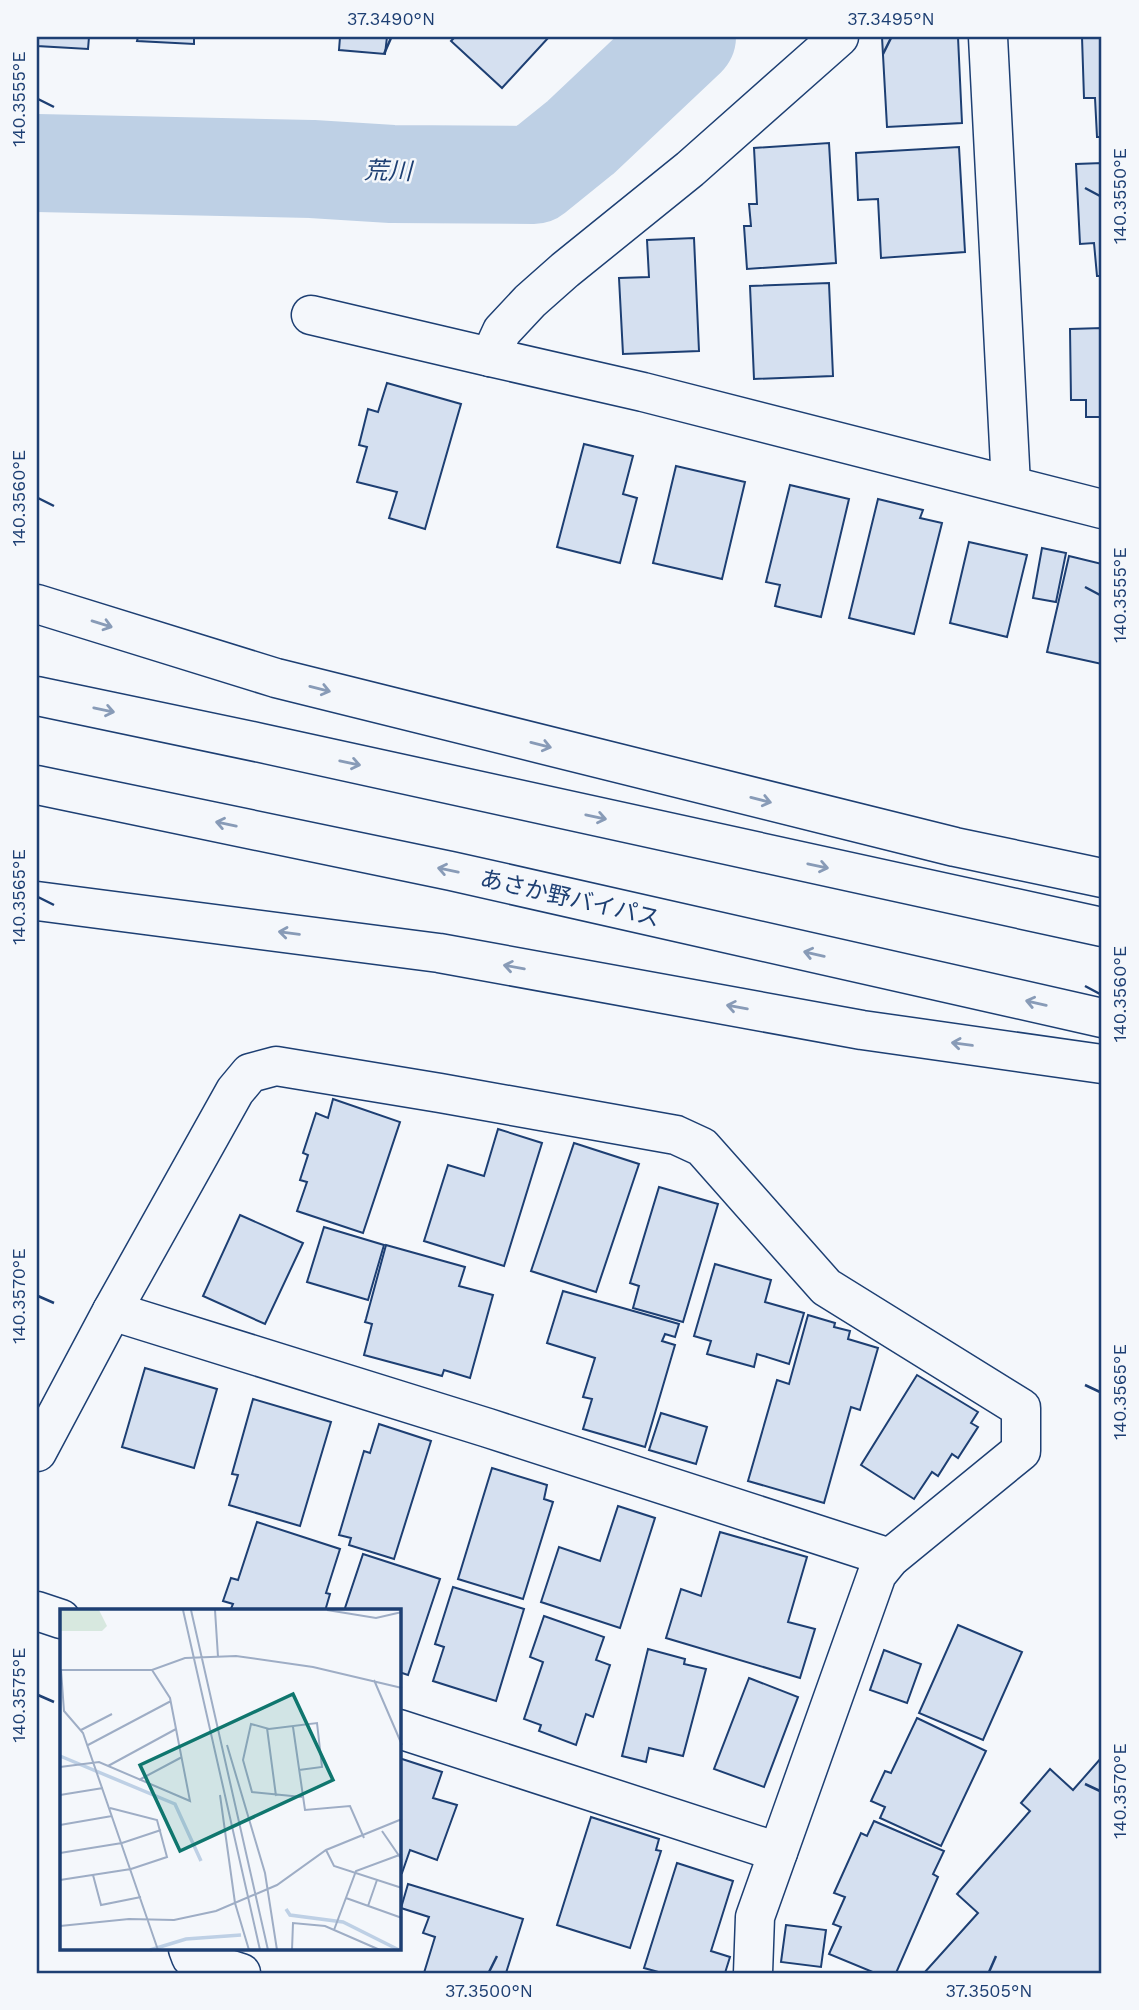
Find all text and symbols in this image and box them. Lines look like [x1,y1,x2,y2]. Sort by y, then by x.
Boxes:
text: 37.3490°N [347,8,435,29]
text: 37.3495°N [847,8,935,29]
text: 140.3555°E [8,51,29,147]
text: 140.3550°E [1109,148,1130,244]
water label: 荒川 [364,157,415,185]
text: 140.3560°E [8,450,29,546]
text: 140.3555°E [1109,547,1130,643]
one-way arrow [91,619,113,632]
one-way arrow [308,683,331,696]
one-way arrow [92,704,115,718]
one-way arrow [529,739,551,752]
one-way arrow [338,757,361,770]
one-way arrow [749,794,772,807]
one-way arrow [584,811,607,825]
one-way arrow [215,817,238,831]
text: 140.3565°E [8,849,29,945]
one-way arrow [806,859,829,873]
one-way arrow [437,863,460,877]
street label: あさか野バイパス [477,865,662,932]
one-way arrow [278,927,300,940]
one-way arrow [803,946,826,960]
text: 140.3560°E [1109,946,1130,1042]
one-way arrow [503,959,526,973]
one-way arrow [1025,996,1048,1010]
one-way arrow [726,1000,749,1013]
one-way arrow [951,1037,974,1050]
text: 140.3570°E [8,1248,29,1344]
text: 140.3565°E [1109,1344,1130,1440]
inset map [60,1609,401,1951]
text: 140.3575°E [8,1648,29,1742]
text: 140.3570°E [1109,1743,1130,1839]
text: 37.3500°N [445,1980,533,2001]
text: 37.3505°N [945,1980,1033,2001]

